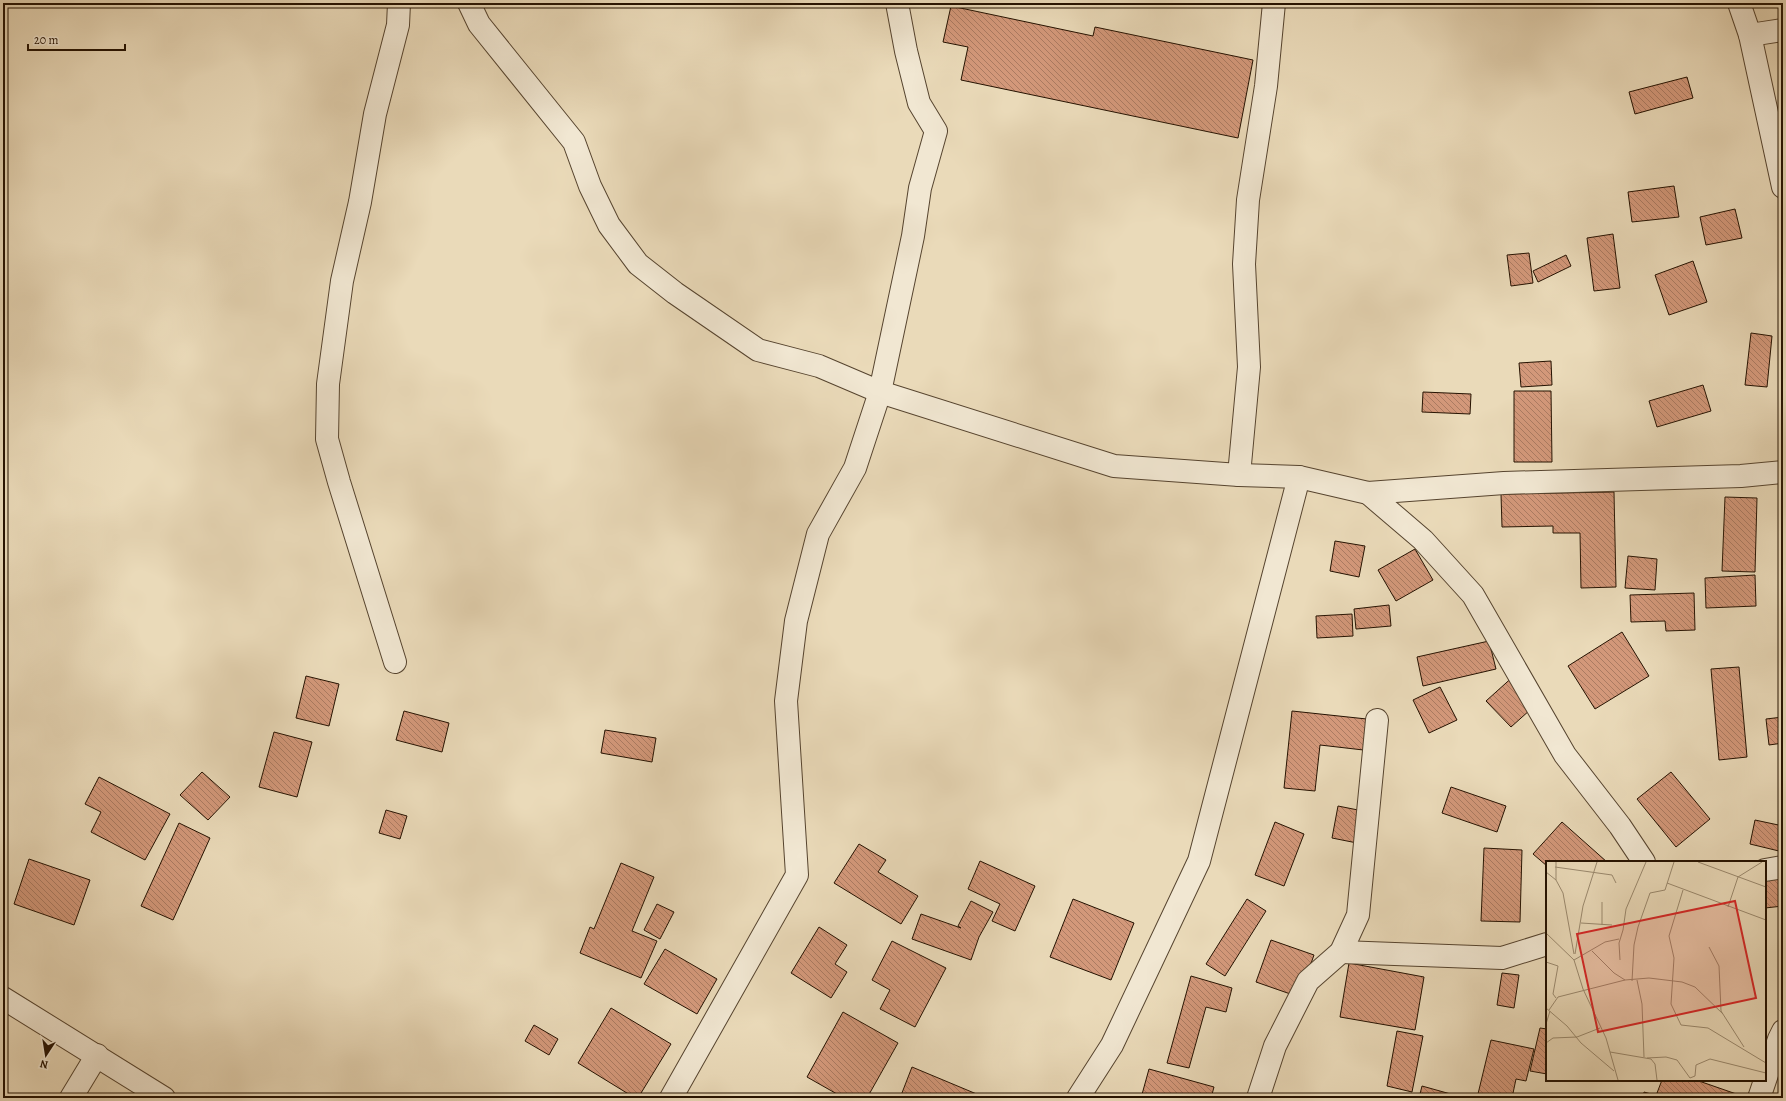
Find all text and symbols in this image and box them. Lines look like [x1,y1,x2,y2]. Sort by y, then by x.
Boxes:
scale bar [28,26,125,52]
text: 20 m [34,32,58,48]
inset map [1546,861,1766,1081]
north arrow [26,1035,66,1075]
text: N [39,1056,50,1072]

